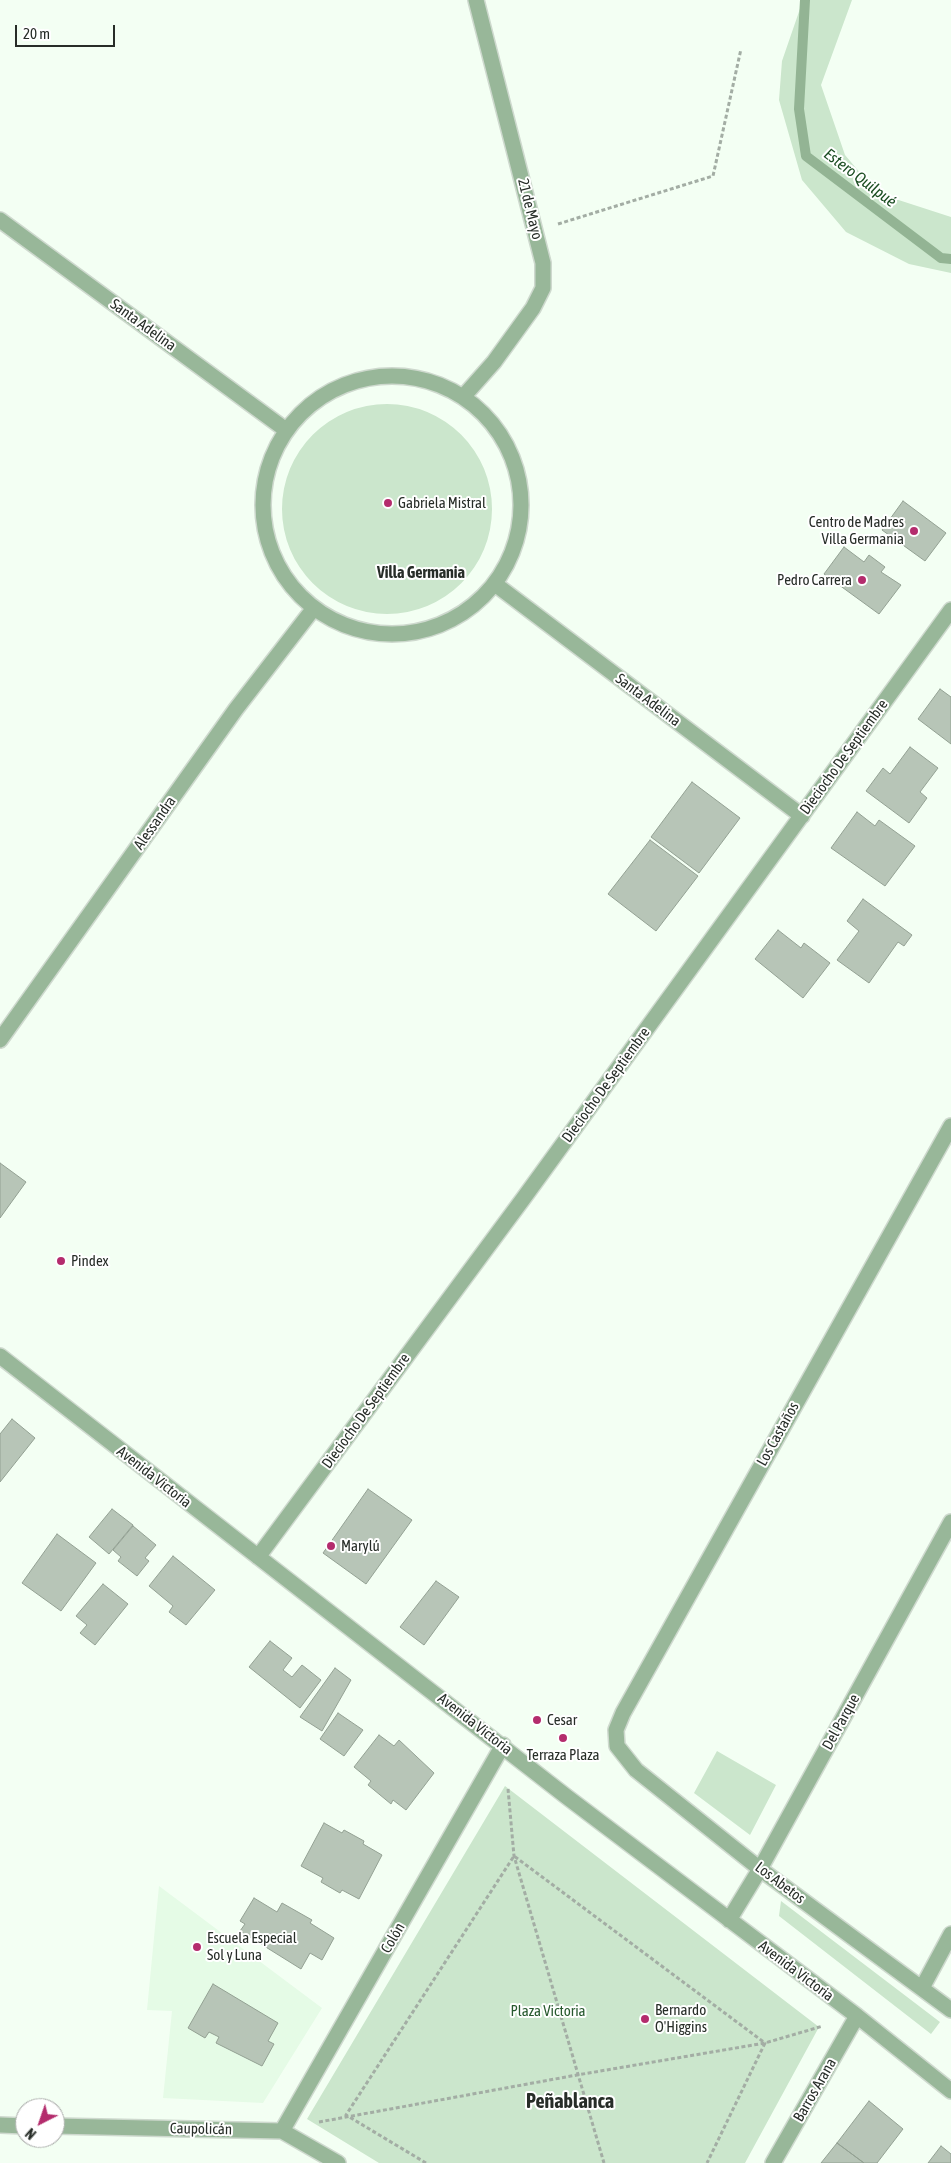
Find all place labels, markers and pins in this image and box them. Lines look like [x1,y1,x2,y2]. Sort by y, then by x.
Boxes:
place label: Gabriela Mistral [398,494,486,512]
marker: Gabriela Mistral [382,497,394,509]
place label: Centro de Madres Villa Germania [809,513,904,548]
marker: Centro de Madres Villa Germania [908,525,920,537]
place label: Pedro Carrera [777,571,852,589]
marker: Pedro Carrera [856,574,868,586]
place label: Pindex [71,1252,109,1270]
marker: Pindex [55,1255,67,1267]
place label: Marylú [341,1537,380,1555]
marker: Marylú [325,1540,337,1552]
place label: Cesar [547,1711,577,1729]
marker: Cesar [531,1714,543,1726]
marker: Terraza Plaza [557,1732,569,1744]
place label: Terraza Plaza [526,1746,600,1764]
place label: Escuela Especial Sol y Luna [207,1929,297,1964]
marker: Escuela Especial Sol y Luna [191,1941,203,1953]
place label: Bernardo O'Higgins [655,2001,707,2036]
marker: Bernardo O'Higgins [639,2013,651,2025]

